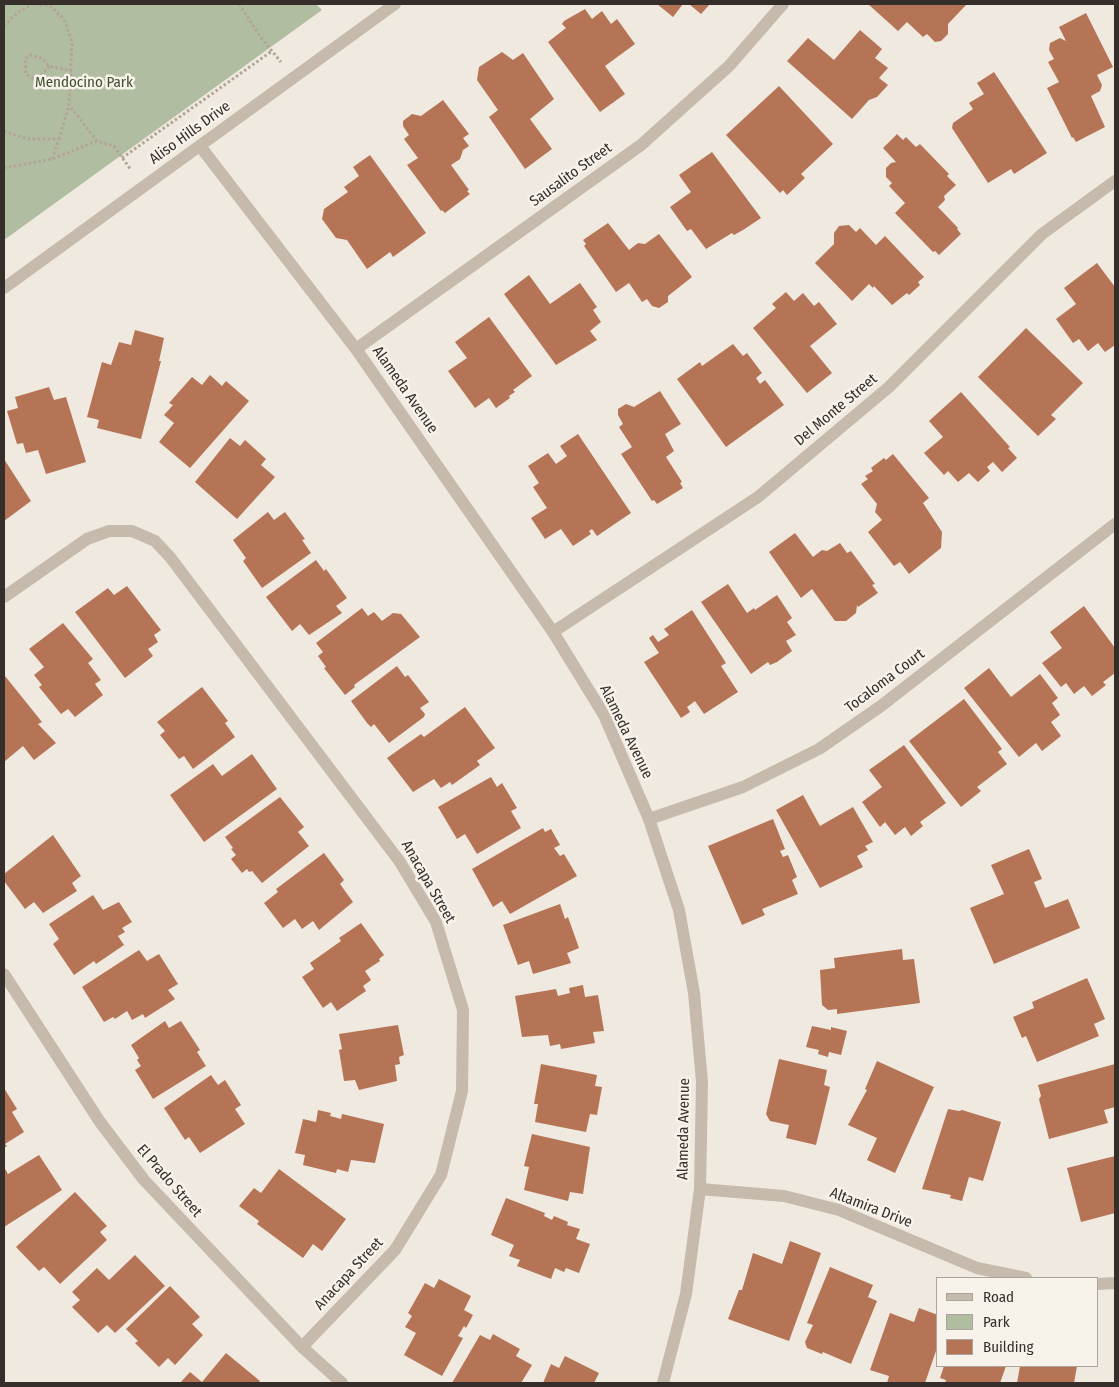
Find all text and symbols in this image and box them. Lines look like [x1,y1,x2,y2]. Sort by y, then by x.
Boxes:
park label: Mendocino Park [35,74,133,92]
street label: Aliso Hills Drive [146,98,234,168]
street label: Sausalito Street [527,139,615,211]
street label: Alameda Avenue [368,343,442,437]
street label: Del Monte Street [791,370,881,450]
street label: Tocaloma Court [842,645,928,717]
street label: Alameda Avenue [596,682,656,782]
street label: Anacapa Street [397,838,459,926]
street label: Alameda Avenue [674,1078,694,1180]
street label: El Prado Street [133,1141,205,1221]
street label: Altamira Drive [827,1184,915,1232]
street label: Anacapa Street [311,1234,387,1314]
legend [936,1277,1099,1367]
text: Road [983,1288,1014,1306]
text: Park [983,1313,1010,1331]
text: Building [983,1338,1034,1356]

